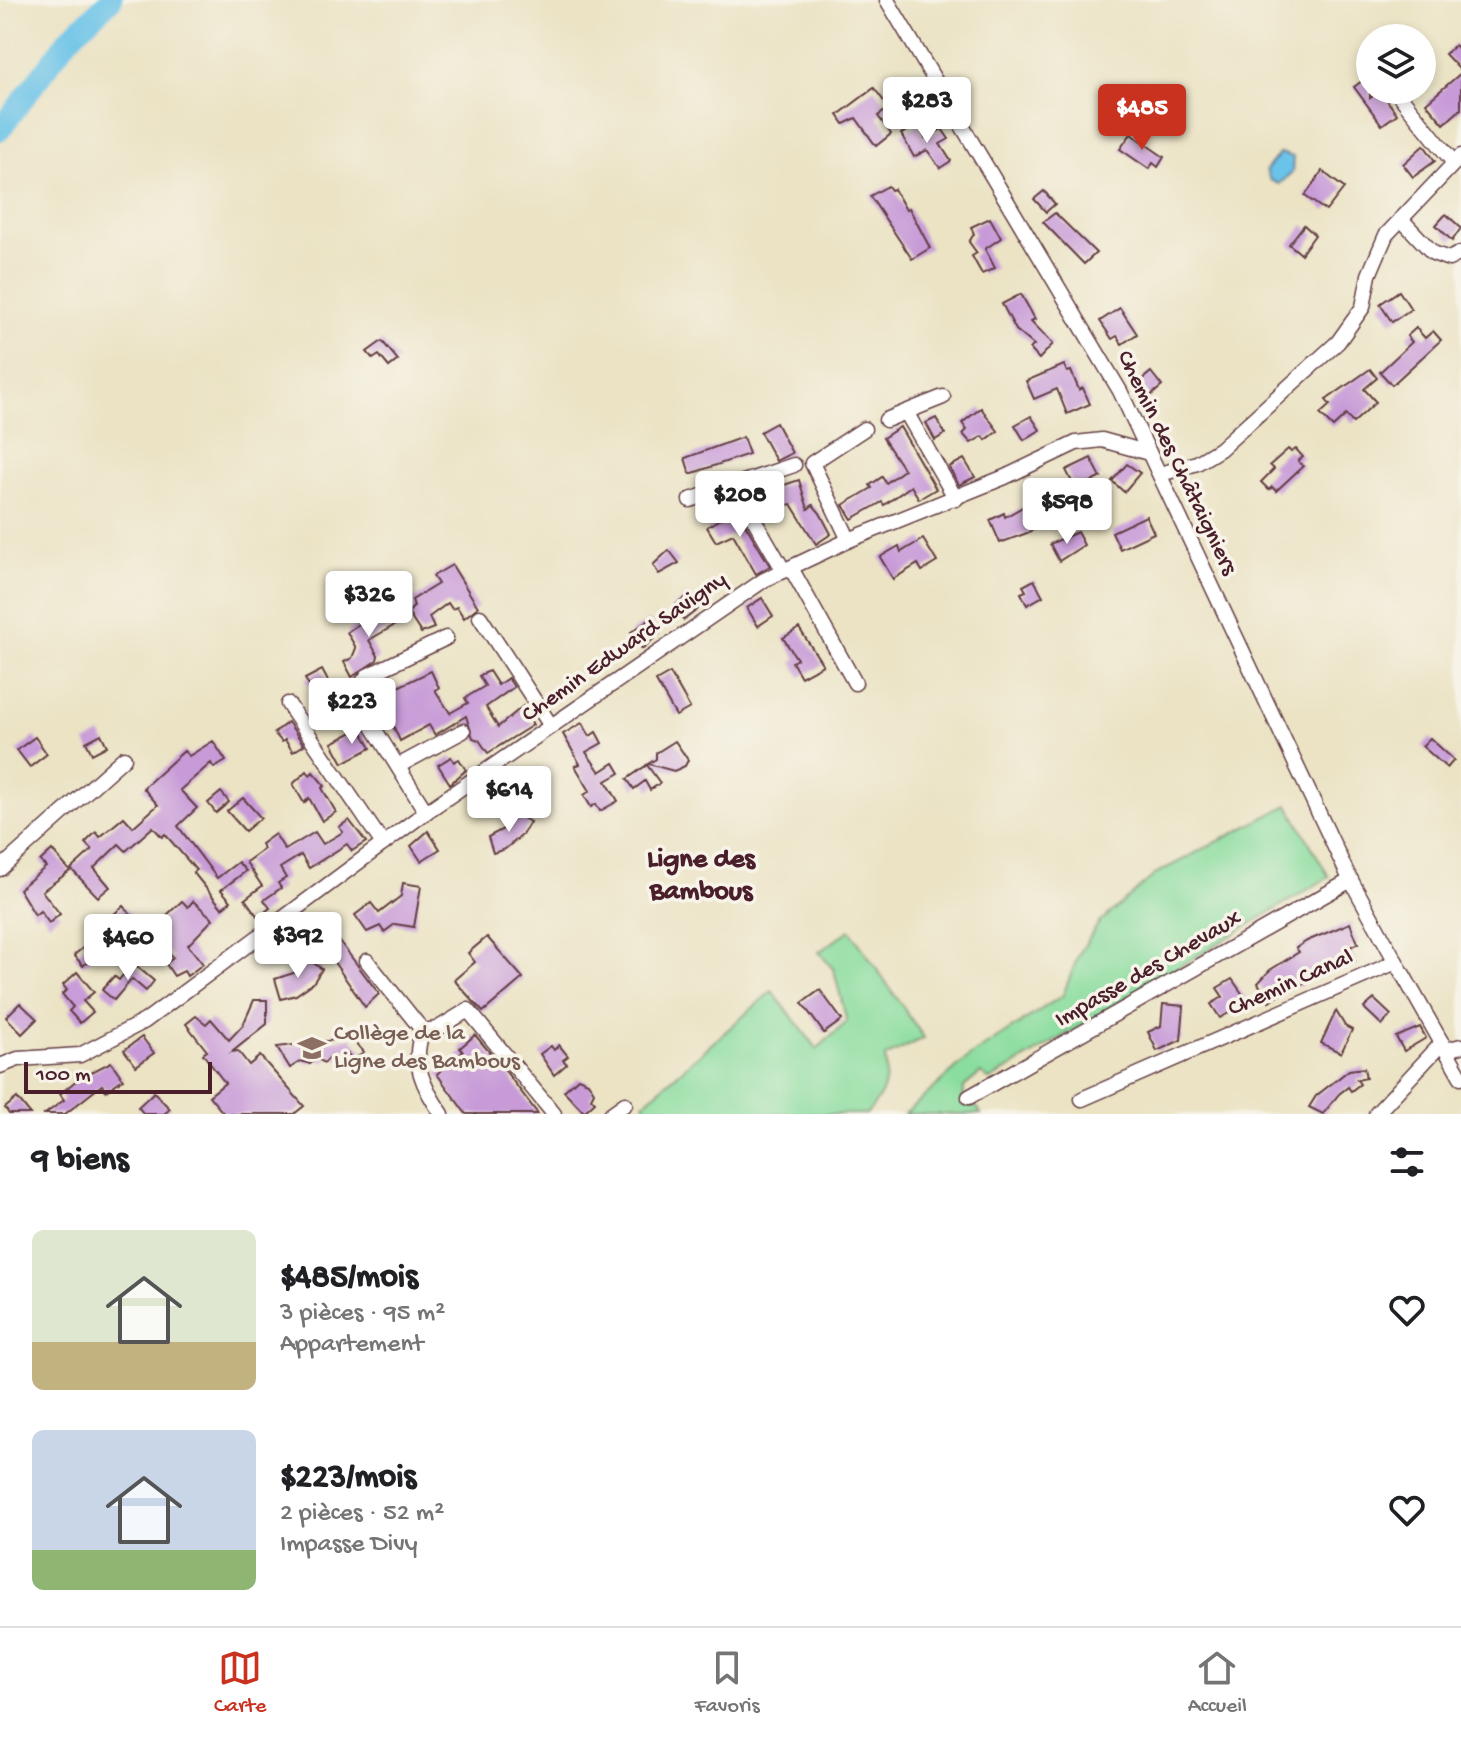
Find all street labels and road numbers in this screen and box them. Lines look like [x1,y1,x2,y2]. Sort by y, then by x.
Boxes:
street label: Chemin des Châtaigniers [1109,346,1243,581]
street label: Chemin Edward Savigny [517,566,733,730]
street label: Impasse des Chevaux [1050,905,1248,1035]
street label: Chemin Canal [1224,944,1358,1024]

